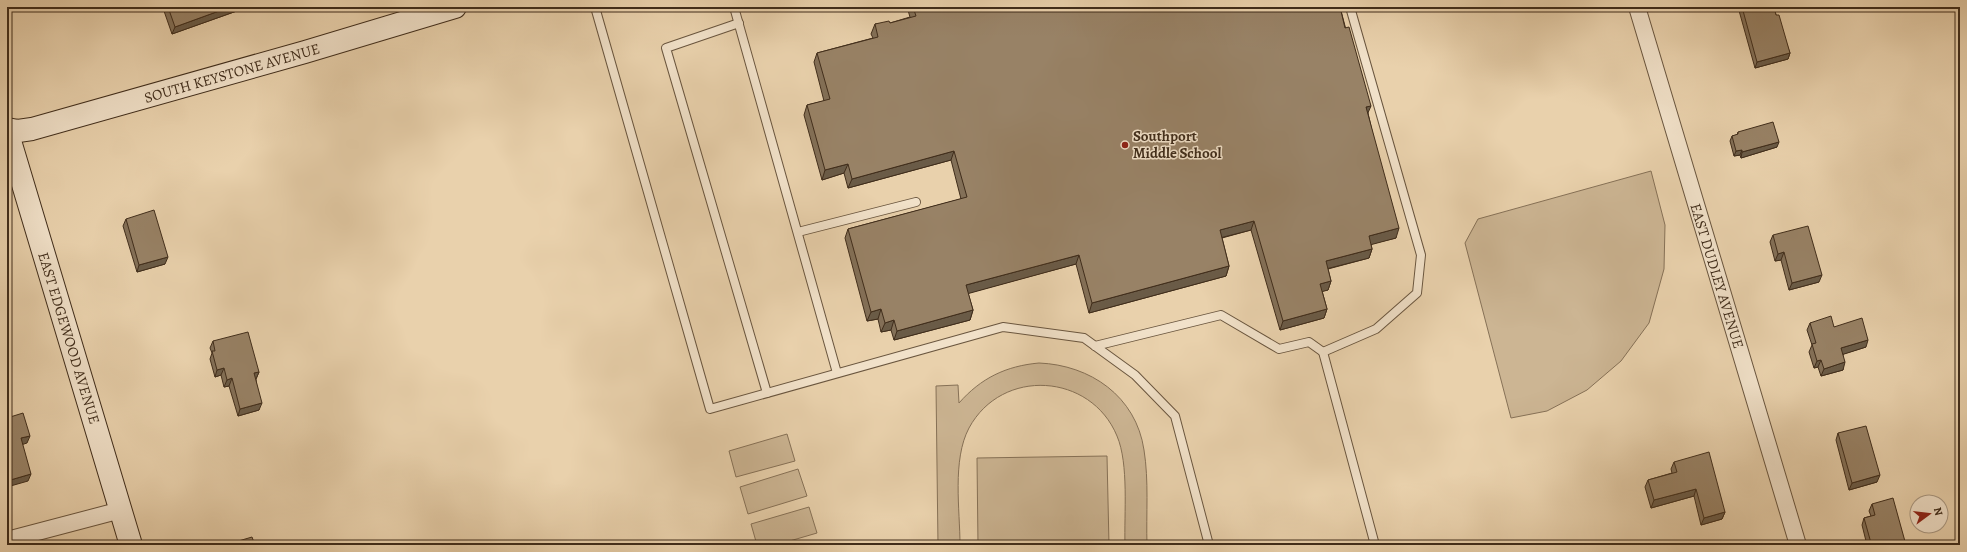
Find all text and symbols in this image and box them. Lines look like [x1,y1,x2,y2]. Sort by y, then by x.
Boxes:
street label: SOUTH KEYSTONE AVENUE [142,38,322,108]
place label: Southport Middle School [1133,126,1221,163]
marker: Southport Middle School [1120,140,1130,150]
street label: EAST DUDLEY AVENUE [1685,201,1749,351]
street label: EAST EDGEWOOD AVENUE [33,250,105,426]
north arrow [1909,494,1949,534]
text: N [1930,506,1946,517]

